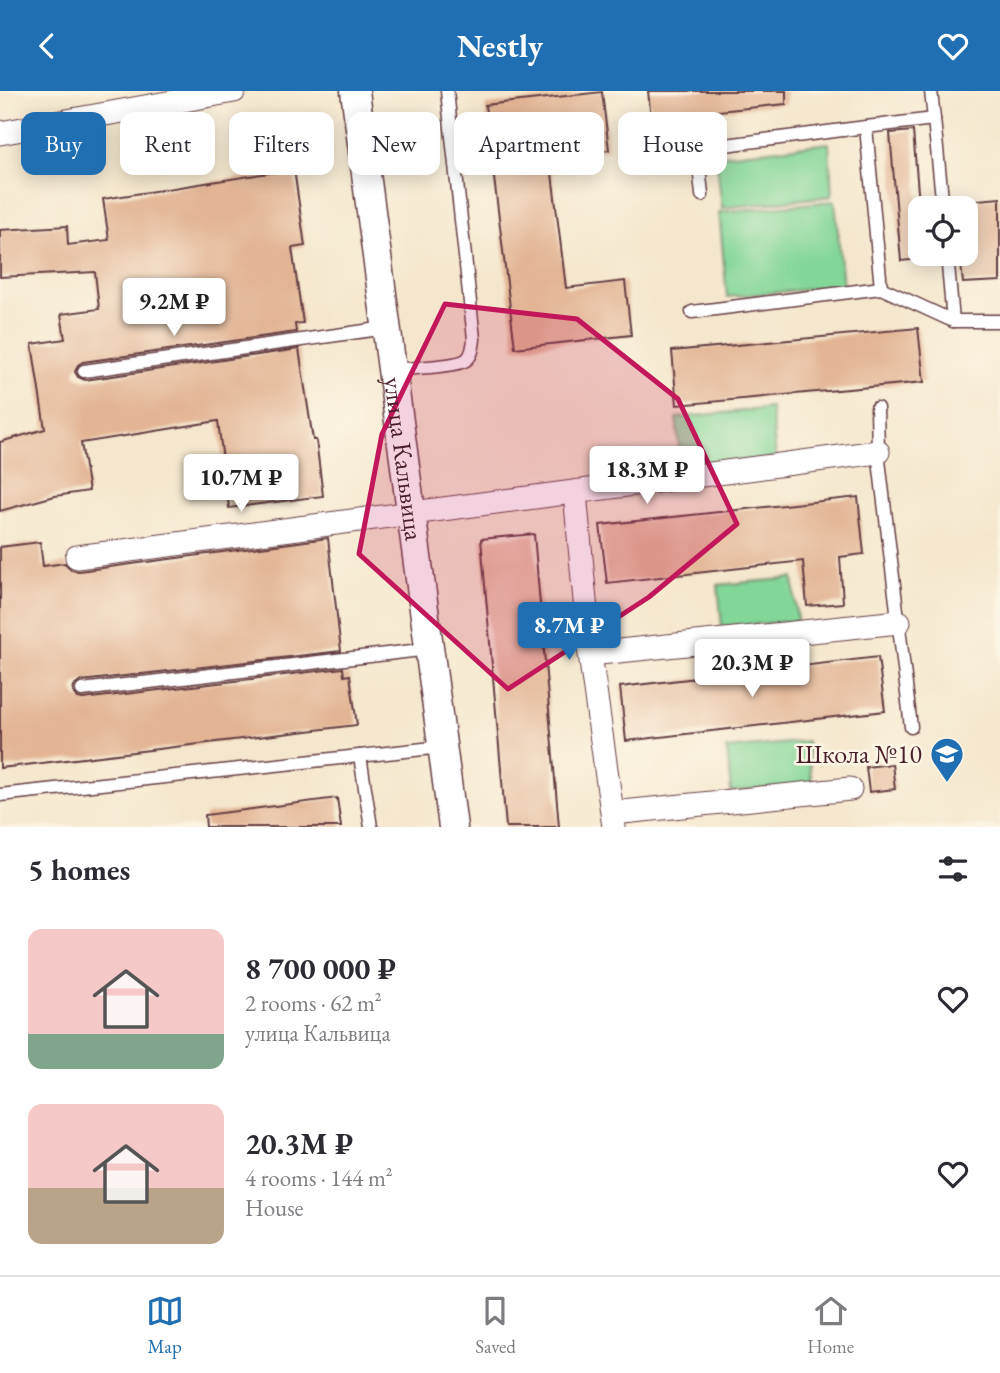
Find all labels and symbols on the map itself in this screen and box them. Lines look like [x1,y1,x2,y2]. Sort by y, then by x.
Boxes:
pin: 9.2M ₽ [117,279,231,338]
street label: улица Кальвица [376,375,432,543]
pin: 18.3M ₽ [582,447,712,506]
pin: 10.7M ₽ [176,455,306,514]
pin: 8.7M ₽ [512,603,626,662]
pin: 20.3M ₽ [687,639,817,699]
school or university icon: Школа №10 [928,735,966,784]
place label: Школа №10 [795,737,922,771]

